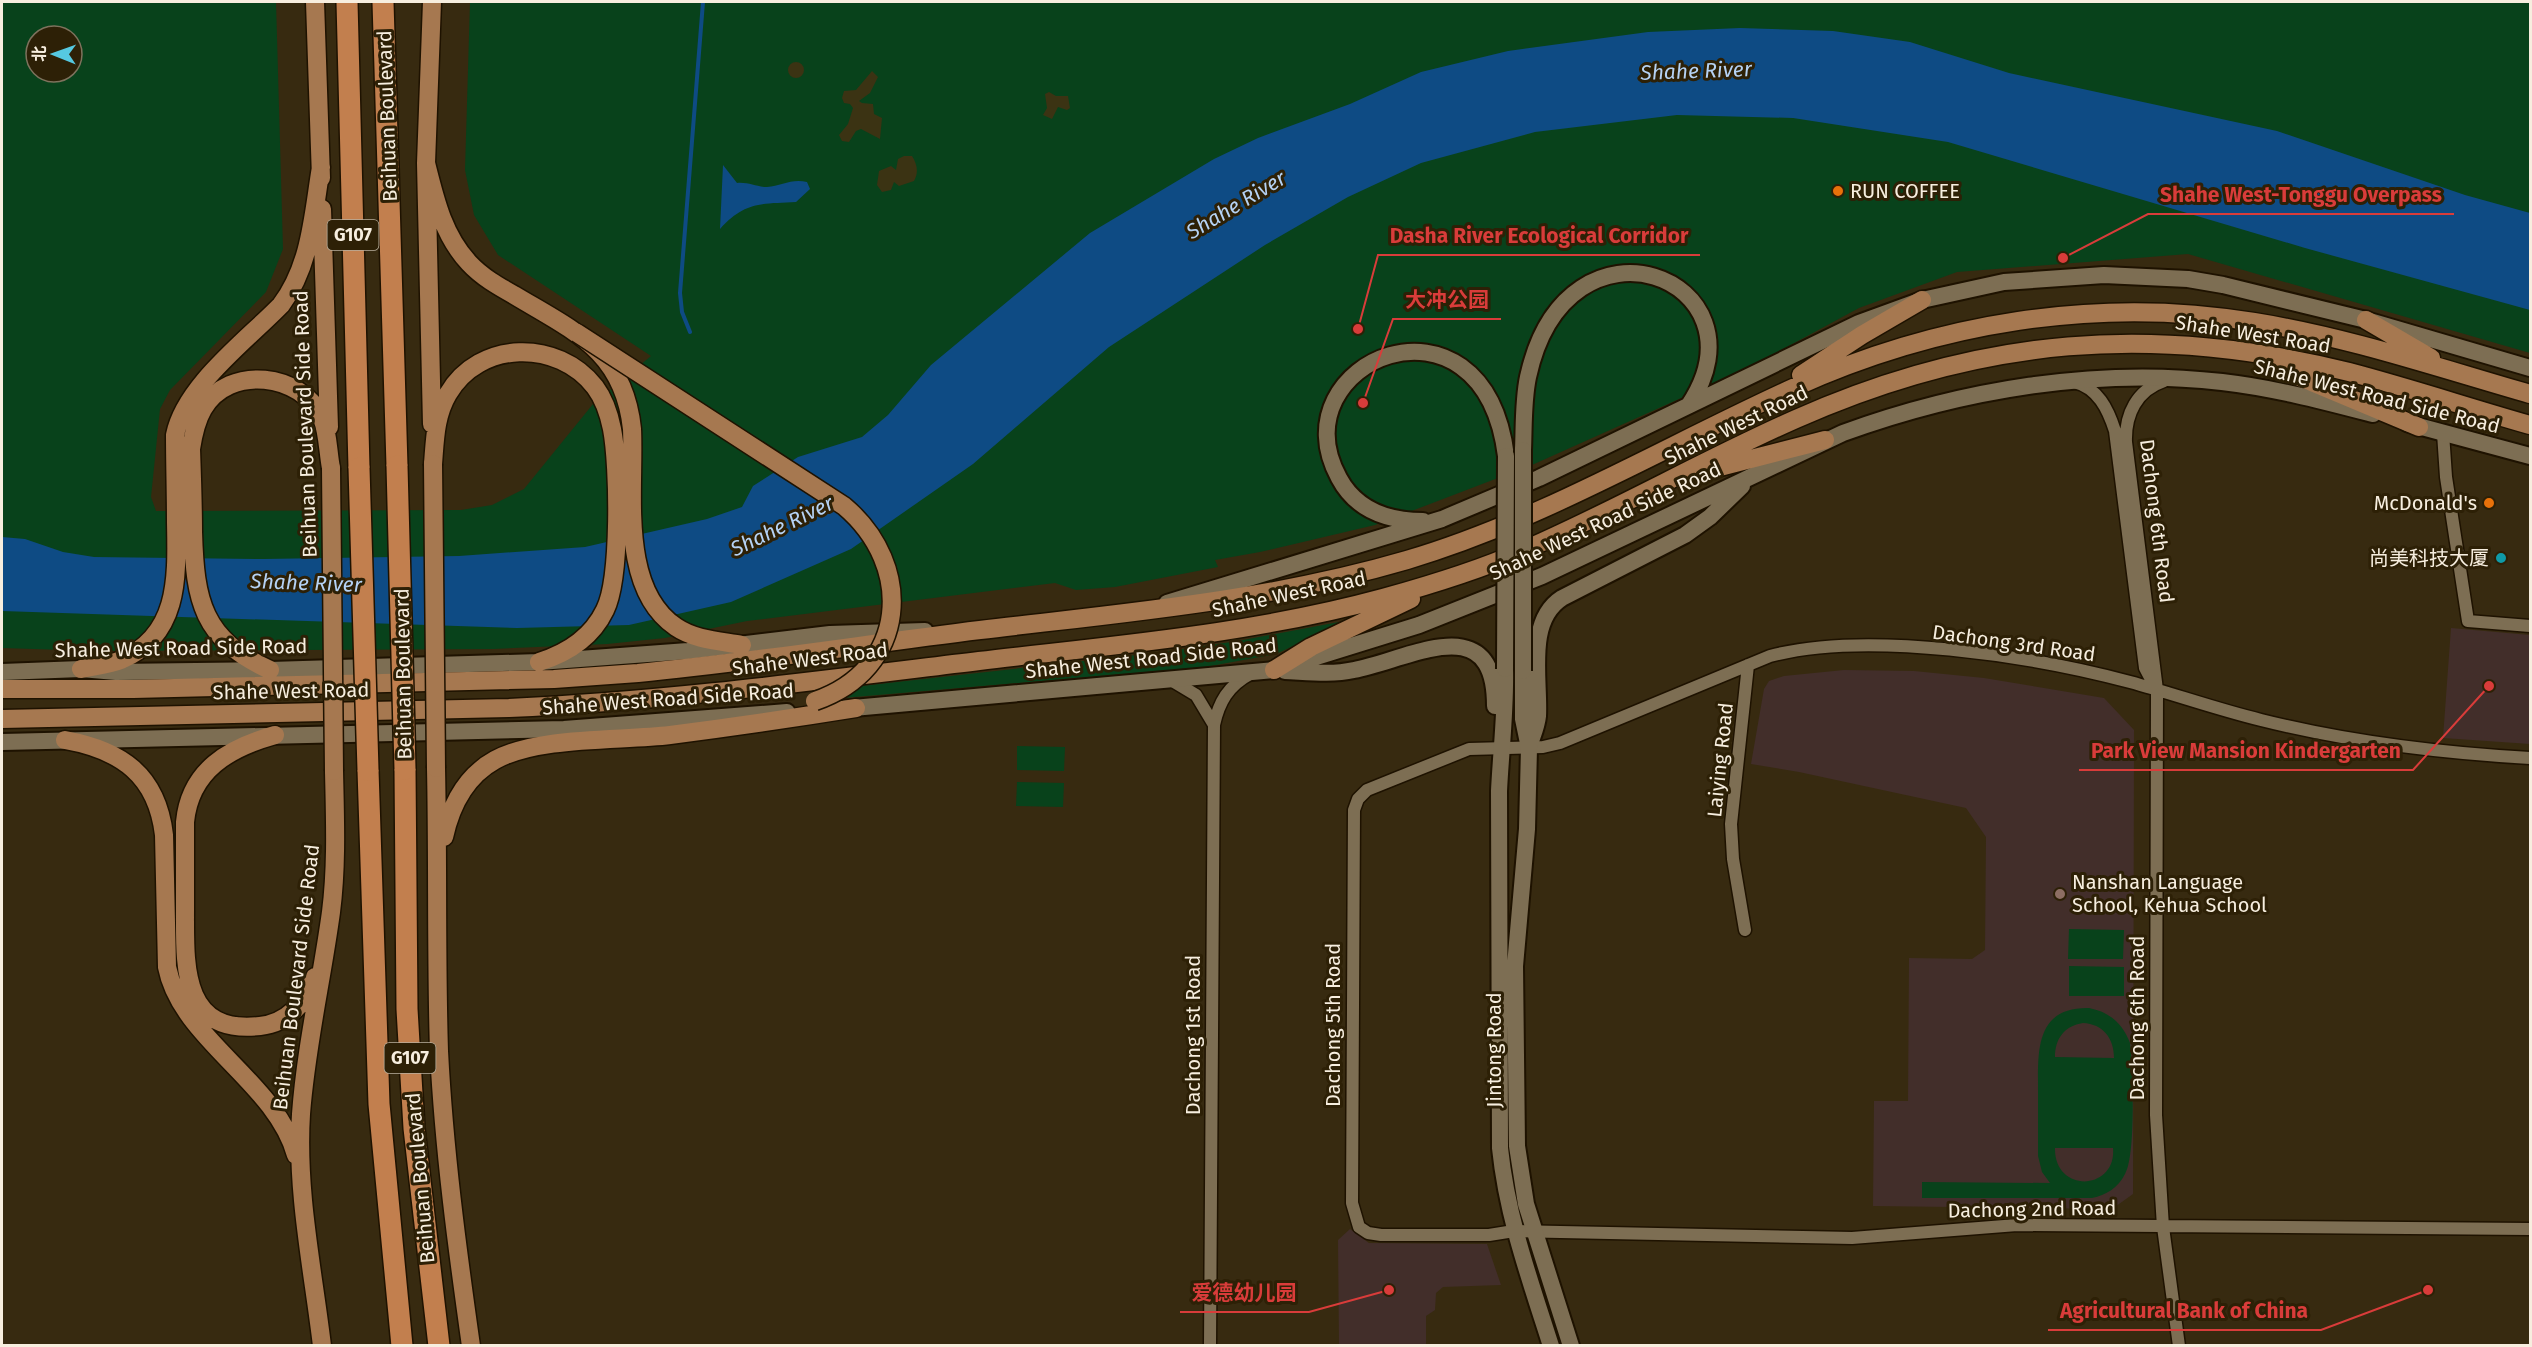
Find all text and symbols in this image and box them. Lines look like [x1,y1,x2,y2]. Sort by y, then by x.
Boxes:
north arrow [24,24,84,84]
street label: Beihuan Boulevard [372,30,402,202]
text: 北 [30,46,49,62]
water label: Shahe River [1639,56,1753,86]
water label: Shahe River [1181,165,1291,245]
callout: Shahe West-Tonggu Overpass [2148,175,2454,214]
place label: RUN COFFEE [1850,179,1960,203]
text: Shahe West-Tonggu Overpass [2160,182,2442,208]
marker: RUN COFFEE [1831,184,1845,198]
callout: Dasha River Ecological Corridor [1378,216,1700,255]
road number: G107 [328,220,378,250]
text: Dasha River Ecological Corridor [1390,223,1689,249]
callout: 大冲公园 [1393,280,1501,319]
text: 大冲公园 [1405,287,1489,313]
street label: Beihuan Boulevard Side Road [288,290,322,558]
street label: Shahe West Road [2174,310,2332,358]
street label: Shahe West Road Side Road [2251,354,2503,438]
street label: Shahe West Road [1660,380,1812,470]
street label: Dachong 6th Road [2135,438,2179,604]
street label: Shahe West Road Side Road [1485,457,1725,585]
water label: Shahe River [725,489,839,563]
place label: McDonald's [2374,491,2477,515]
marker: McDonald's [2482,496,2496,510]
place label: 尚美科技大厦 [2369,546,2489,570]
marker: 尚美科技大厦 [2494,551,2508,565]
street label: Shahe West Road [1210,566,1368,622]
water label: Shahe River [249,568,363,598]
street label: Beihuan Boulevard [390,588,416,760]
street label: Dachong 3rd Road [1931,620,2097,666]
street label: Shahe West Road Side Road [1024,633,1278,683]
street label: Shahe West Road Side Road [54,634,308,662]
street label: Shahe West Road [731,638,889,680]
street label: Shahe West Road [212,678,370,704]
street label: Shahe West Road Side Road [541,678,795,720]
street label: Laiying Road [1702,701,1738,819]
callout: Park View Mansion Kindergarten [2079,731,2413,770]
text: Park View Mansion Kindergarten [2091,738,2401,764]
street label: Beihuan Boulevard Side Road [268,843,324,1111]
place label: Nanshan Language School, Kehua School [2072,870,2267,917]
marker: Nanshan Language School, Kehua School [2053,887,2067,901]
street label: Dachong 6th Road [2125,936,2149,1100]
street label: Dachong 5th Road [1321,943,1345,1107]
street label: Dachong 1st Road [1181,955,1205,1115]
street label: Jintong Road [1482,992,1506,1108]
road number: G107 [384,1043,436,1073]
street label: Beihuan Boulevard [401,1092,439,1264]
street label: Dachong 2nd Road [1947,1196,2117,1222]
callout: 爱德幼儿园 [1180,1273,1309,1312]
text: 爱德幼儿园 [1192,1280,1297,1306]
callout: Agricultural Bank of China [2048,1291,2321,1330]
text: Agricultural Bank of China [2059,1298,2308,1324]

